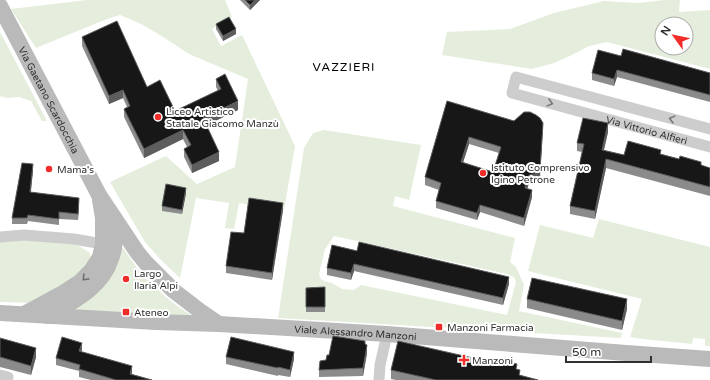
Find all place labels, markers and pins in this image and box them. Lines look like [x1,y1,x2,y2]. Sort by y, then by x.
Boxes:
place label: Liceo Artistico Statale Giacomo Manzù [166,106,279,130]
marker: Liceo Artistico Statale Giacomo Manzù [153,112,163,122]
place label: Istituto Comprensivo Igino Petrone [491,162,590,186]
marker: Mama's [44,164,54,174]
place label: Mama's [57,164,94,176]
marker: Istituto Comprensivo Igino Petrone [478,168,488,178]
place label: Largo Ilaria Alpi [134,268,178,292]
marker: Largo Ilaria Alpi [121,274,131,284]
marker: Ateneo [121,307,131,317]
place label: Ateneo [134,307,168,319]
marker: Manzoni Farmacia [434,322,444,332]
place label: Manzoni Farmacia [447,322,534,334]
marker: Manzoni [459,355,469,365]
place label: Manzoni [472,355,513,367]

